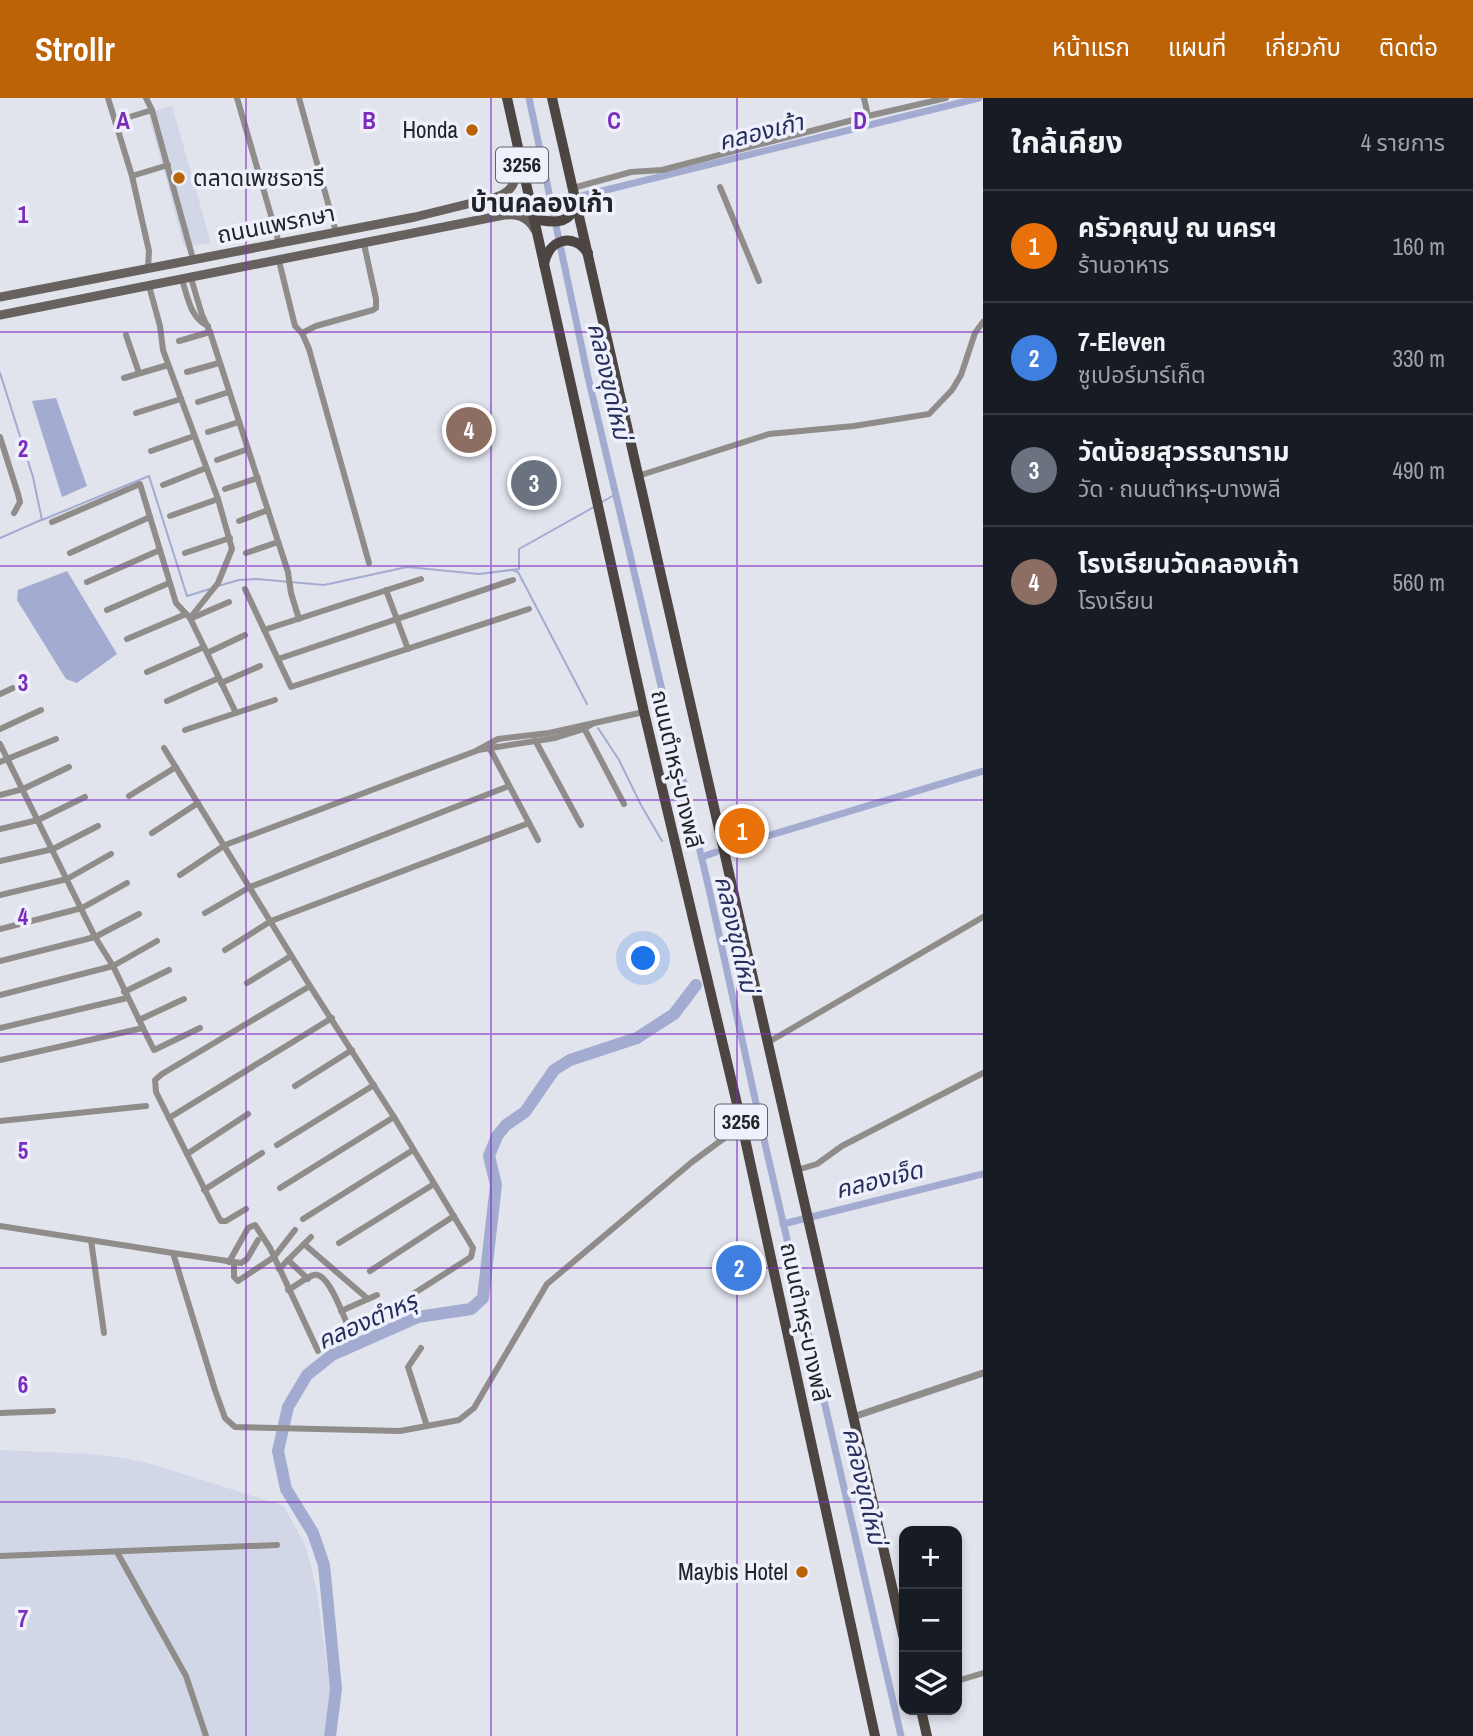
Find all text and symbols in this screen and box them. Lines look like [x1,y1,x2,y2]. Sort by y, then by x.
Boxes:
text: Strollr [35,27,115,71]
text: หน้าแรก [1052,31,1130,63]
text: แผนที่ [1168,31,1226,63]
text: เกี่ยวกับ [1264,31,1341,63]
text: ติดต่อ [1379,31,1438,63]
text: A [116,105,130,136]
text: B [362,105,376,136]
text: C [607,105,621,136]
water label: คลองเก้า [715,105,808,157]
text: D [853,105,867,136]
place label: Honda [402,114,459,145]
marker: Honda [464,122,480,138]
text: ใกล้เคียง [1011,122,1123,162]
text: 4 รายการ [1361,127,1445,158]
road number: 3256 [496,148,548,182]
place label: ตลาดเพชรอารี [193,162,324,193]
marker: ตลาดเพชรอารี [171,170,187,186]
district label: บ้านคลองเก้า [470,185,614,220]
street label: ถนนแพรกษา [214,197,338,250]
text: 1 [18,199,29,230]
text: ครัวคุณปู ณ นครฯ [1078,210,1277,245]
text: 1 [1029,231,1039,262]
text: 160 m [1393,231,1445,262]
text: ร้านอาหาร [1078,249,1169,280]
water label: คลองขุดใหม่ [581,319,640,445]
text: 7-Eleven [1078,324,1166,359]
text: 2 [1029,343,1039,374]
text: 330 m [1393,343,1445,374]
text: ซูเปอร์มาร์เก็ต [1078,359,1206,390]
pin: 4 [446,404,492,456]
text: 2 [18,433,28,464]
text: วัดน้อยสุวรรณาราม [1078,434,1289,469]
text: 3 [1029,455,1039,486]
text: 490 m [1393,455,1445,486]
pin: 3 [511,457,557,509]
text: วัด · ถนนตำหรุ-บางพลี [1078,473,1281,504]
text: โรงเรียนวัดคลองเก้า [1078,546,1299,581]
text: 4 [1029,567,1039,598]
text: 560 m [1393,567,1445,598]
text: โรงเรียน [1078,585,1154,616]
text: 3 [18,667,28,698]
street label: ถนนตำหรุ-บางพลี [644,687,711,851]
pin: 1 [719,805,765,857]
water label: คลองขุดใหม่ [708,872,767,998]
text: 4 [18,901,29,932]
your location [626,941,660,975]
road number: 3256 [715,1104,767,1140]
text: 5 [18,1135,28,1166]
water label: คลองเจ็ด [832,1152,927,1205]
street label: ถนนตำหรุ-บางพลี [774,1240,837,1404]
pin: 2 [716,1242,762,1294]
water label: คลองตำหรุ [312,1283,424,1356]
text: 6 [18,1369,28,1400]
water label: คลองขุดใหม่ [836,1424,895,1550]
map controls [899,1526,962,1715]
button: + [899,1526,962,1589]
place label: Maybis Hotel [678,1556,788,1587]
marker: Maybis Hotel [794,1564,810,1580]
button: − [899,1589,962,1652]
text: 7 [18,1603,28,1634]
button: layers [899,1652,962,1715]

